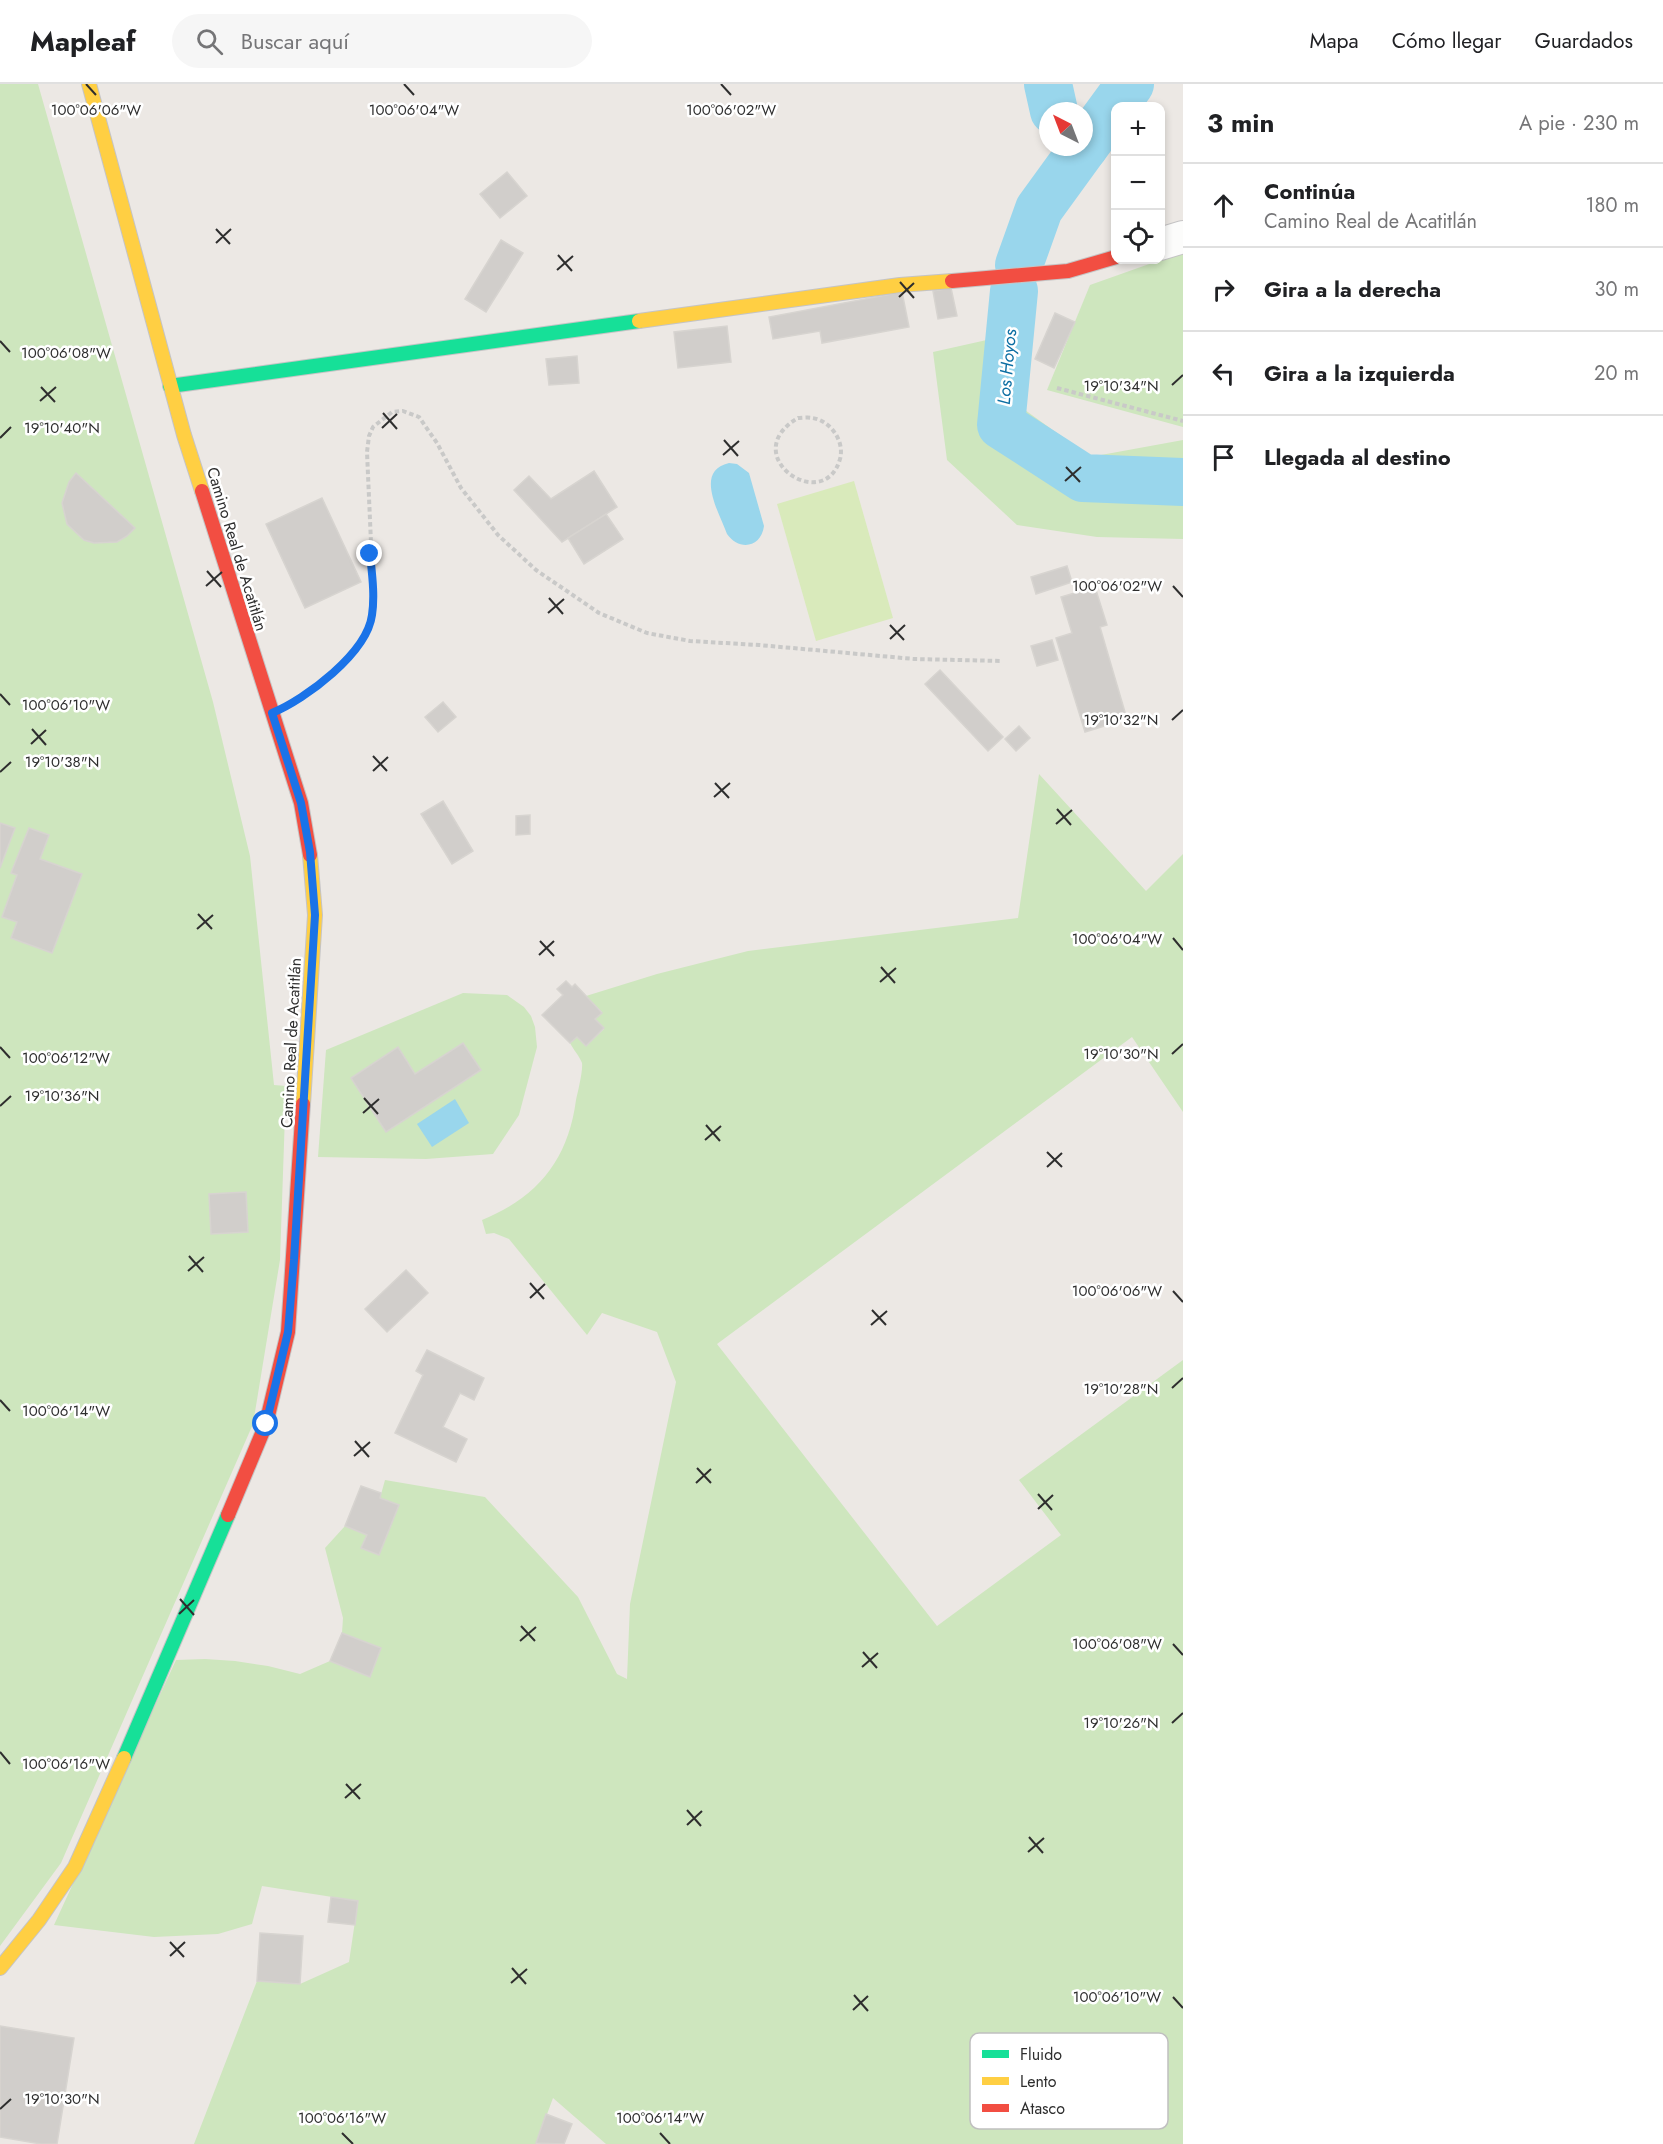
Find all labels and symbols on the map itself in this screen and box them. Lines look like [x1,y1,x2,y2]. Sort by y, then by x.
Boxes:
text: 100°06'06"W [51,99,141,121]
text: 100°06'04"W [369,99,459,121]
text: 100°06'02"W [686,99,776,121]
north arrow [1039,102,1093,156]
water label: Los Hoyos [991,327,1023,406]
text: 100°06'08"W [21,342,111,364]
text: 19°10'34"N [1083,375,1159,397]
text: 19°10'40"N [24,417,100,439]
street label: Camino Real de Acatitlán [201,464,273,634]
route end [356,540,382,566]
text: 100°06'02"W [1072,575,1162,597]
text: 100°06'10"W [22,694,110,716]
text: 19°10'32"N [1084,709,1158,731]
text: 19°10'38"N [25,751,99,773]
text: 100°06'04"W [1072,928,1162,950]
street label: Camino Real de Acatitlán [275,957,307,1129]
text: 19°10'30"N [1083,1043,1159,1065]
text: 100°06'12"W [22,1047,110,1069]
text: 19°10'36"N [24,1085,100,1107]
text: 100°06'06"W [1072,1280,1162,1302]
text: 19°10'28"N [1084,1378,1158,1400]
text: 100°06'14"W [22,1400,110,1422]
route start [252,1410,278,1436]
text: 100°06'08"W [1072,1633,1162,1655]
text: 19°10'26"N [1083,1712,1159,1734]
text: 100°06'16"W [22,1753,110,1775]
text: 100°06'10"W [1073,1986,1161,2008]
legend [970,2033,1168,2129]
text: Fluido [1020,2043,1062,2066]
text: Lento [1020,2070,1057,2093]
text: 19°10'30"N [24,2088,100,2110]
text: Atasco [1020,2097,1065,2120]
text: 100°06'16"W [298,2107,386,2129]
text: 100°06'14"W [616,2107,704,2129]

